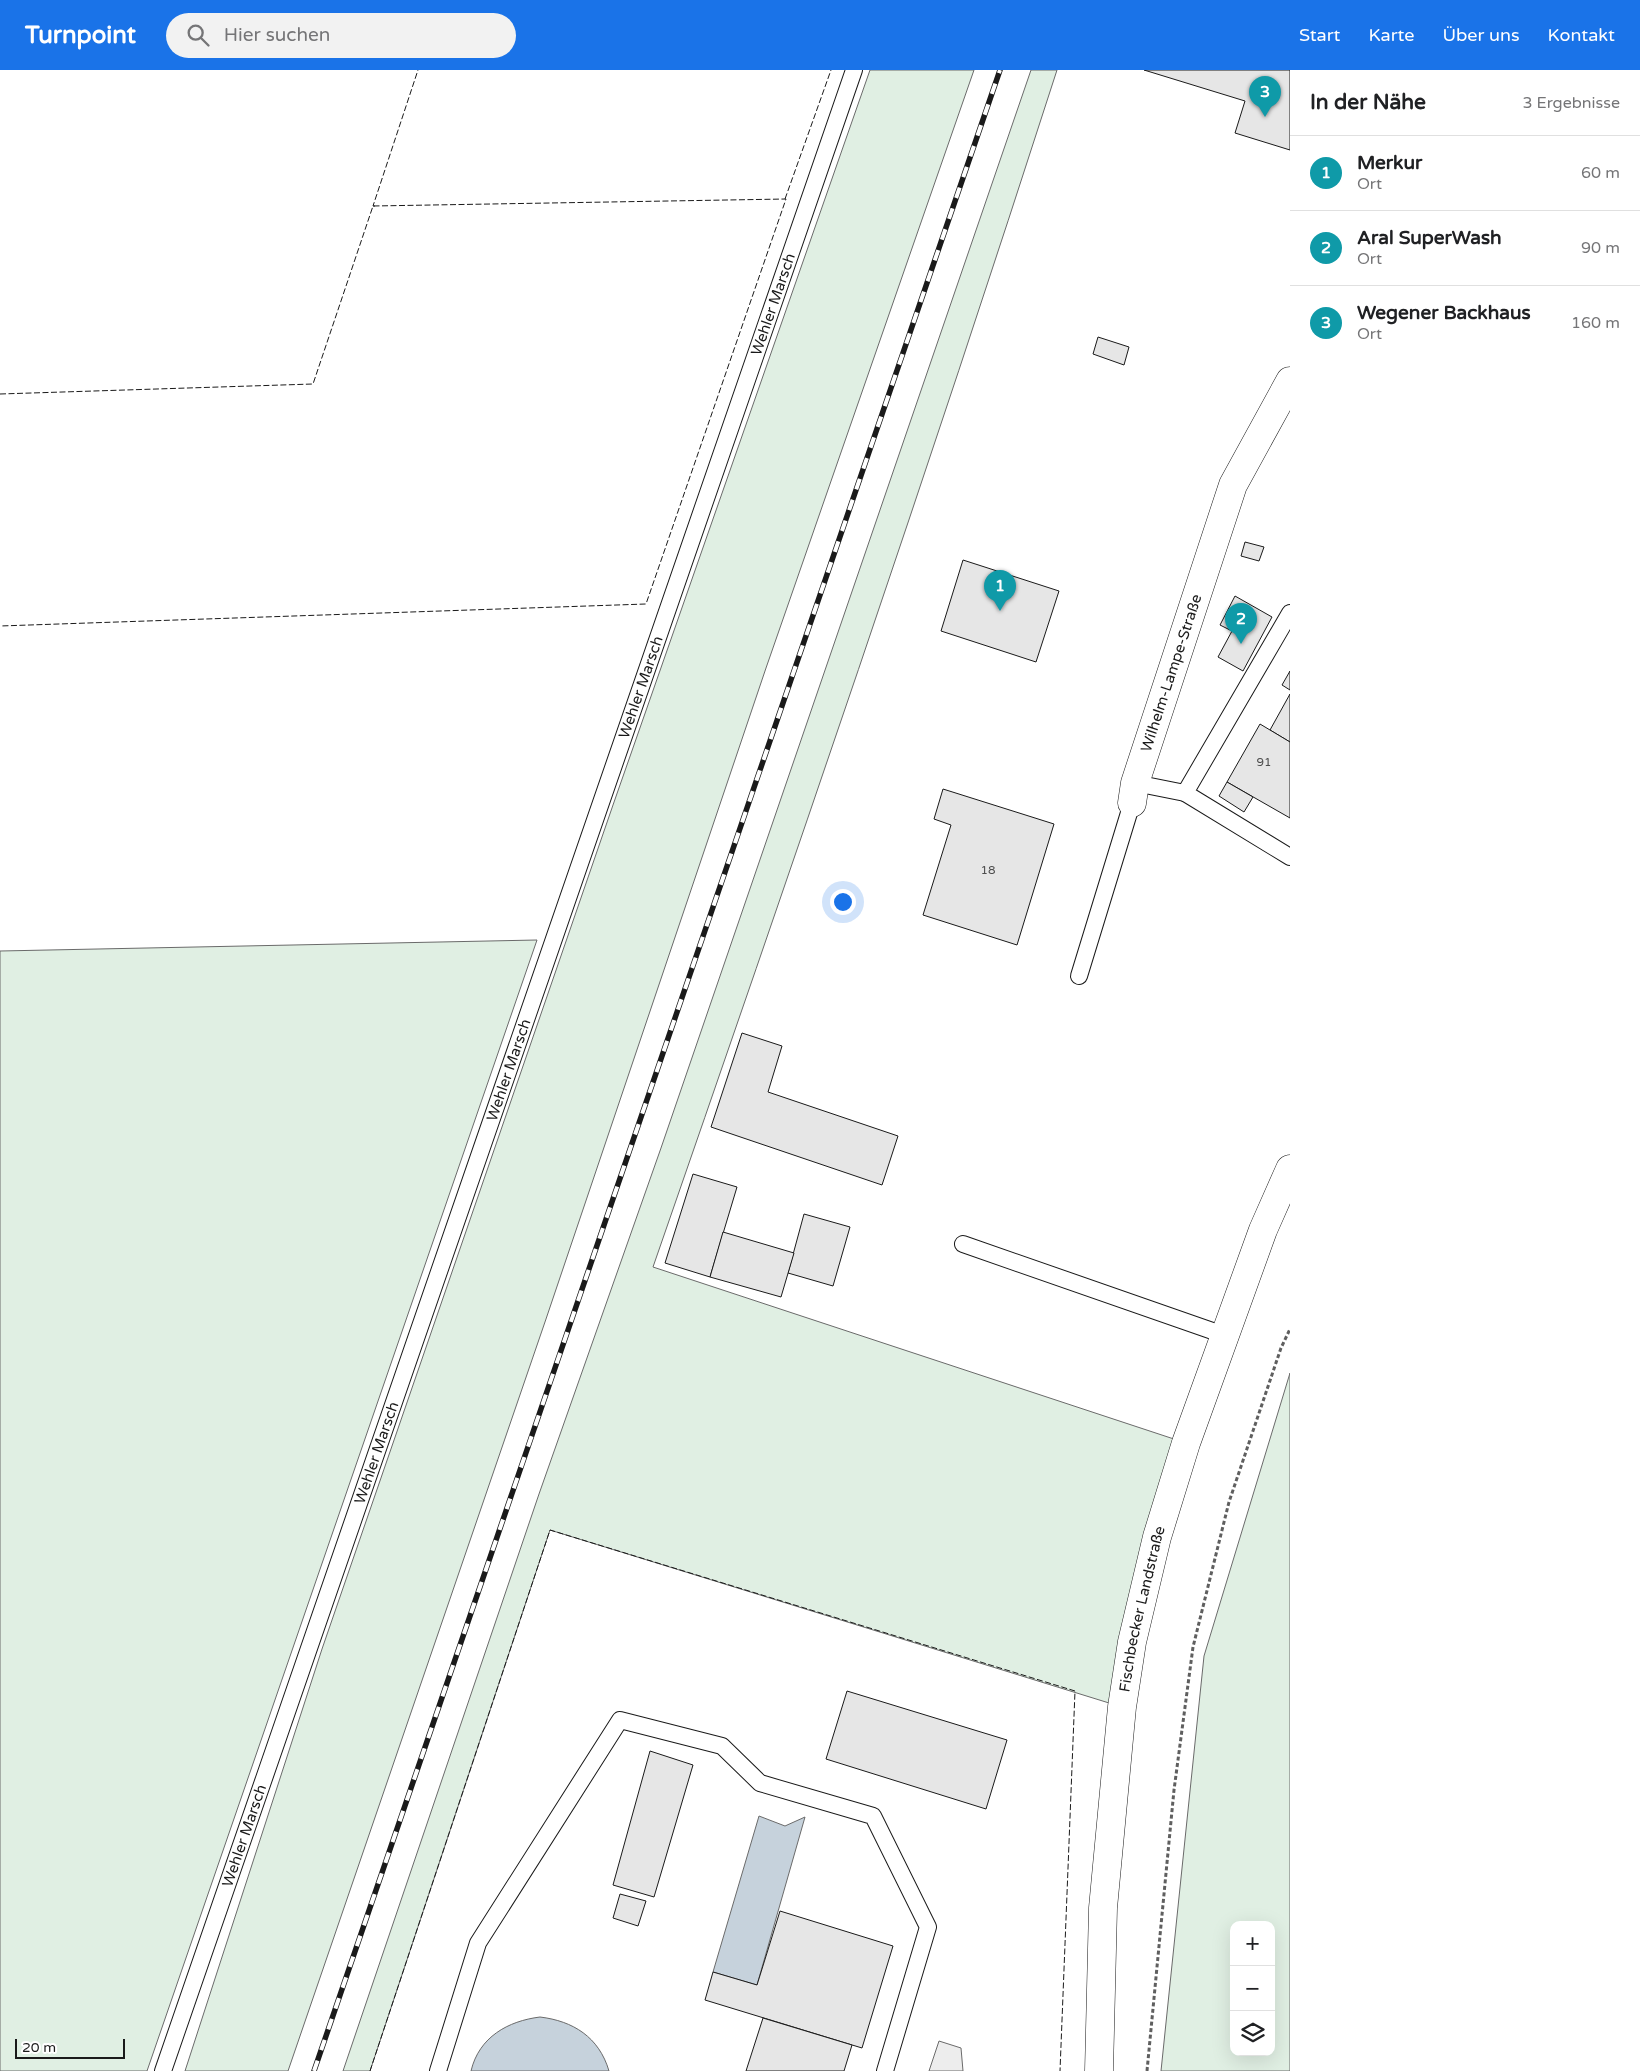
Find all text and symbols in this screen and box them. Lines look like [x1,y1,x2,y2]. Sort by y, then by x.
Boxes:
search box [166,13,516,58]
text: Turnpoint [25,21,136,50]
icon: search [184,21,212,49]
text: Hier suchen [224,24,330,46]
text: Start [1299,24,1340,46]
text: Karte [1368,24,1414,46]
text: Über uns [1442,24,1520,46]
text: Kontakt [1548,24,1615,46]
pin: 3 [1249,76,1281,117]
text: In der Nähe [1310,90,1426,115]
text: 3 Ergebnisse [1522,93,1620,113]
text: Merkur [1357,152,1422,174]
text: 1 [1321,163,1331,183]
text: 60 m [1581,163,1620,183]
text: Ort [1357,174,1382,194]
text: Aral SuperWash [1357,227,1502,249]
text: 2 [1321,238,1331,258]
text: 90 m [1581,238,1620,258]
text: Ort [1357,249,1382,269]
street label: Wehler Marsch [747,251,799,358]
text: Wegener Backhaus [1357,302,1531,324]
text: 3 [1321,313,1331,333]
text: 160 m [1571,313,1620,333]
text: Ort [1357,324,1382,344]
pin: 1 [984,570,1016,611]
street label: Wilhelm-Lampe-Straße [1137,592,1205,754]
pin: 2 [1225,603,1257,644]
street label: Wehler Marsch [615,634,667,741]
house number: 91 [1256,755,1272,769]
house number: 18 [980,863,996,877]
your location [830,889,856,915]
street label: Wehler Marsch [483,1016,535,1124]
street label: Wehler Marsch [350,1399,402,1506]
street label: Fischbecker Landstraße [1115,1524,1169,1693]
street label: Wehler Marsch [218,1782,270,1889]
map controls [1230,1921,1275,2056]
button: + [1230,1921,1275,1966]
button: − [1230,1966,1275,2011]
button: layers [1230,2011,1275,2056]
scale bar [15,2036,125,2059]
text: 20 m [22,2039,56,2056]

